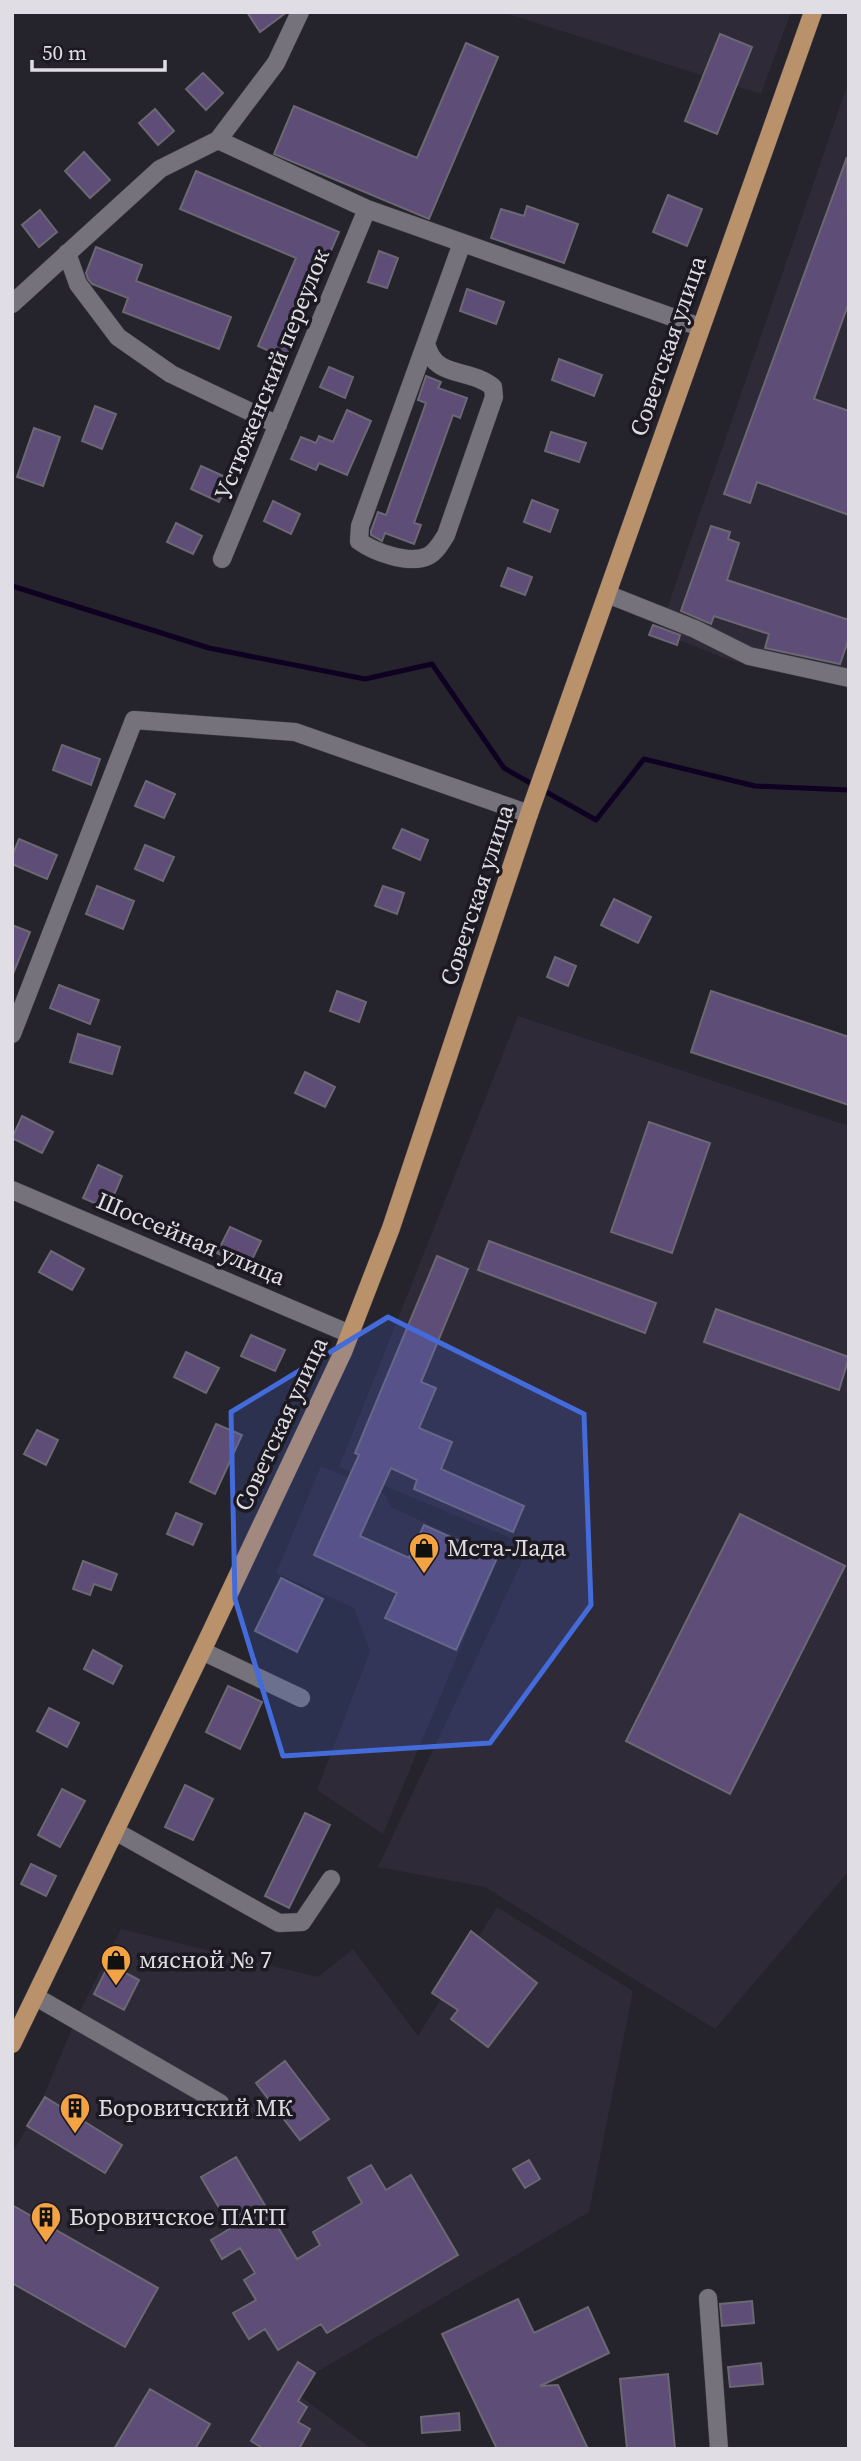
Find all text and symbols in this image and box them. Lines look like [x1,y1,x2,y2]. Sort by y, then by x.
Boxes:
scale bar [32,28,164,72]
text: 50 m [42,38,87,67]
street label: Устюженский переулок [206,243,337,504]
street label: Советская улица [621,251,714,440]
street label: Советская улица [432,799,522,990]
street label: Шоссейная улица [92,1184,291,1294]
street label: Советская улица [226,1331,336,1516]
shop icon: Мста-Лада [407,1531,441,1575]
place label: Мста-Лада [447,1531,567,1564]
shop icon: мясной № 7 [99,1943,133,1987]
place label: мясной № 7 [139,1943,272,1976]
building icon: Боровичский МК [58,2091,92,2135]
place label: Боровичский МК [98,2091,293,2124]
building icon: Боровичское ПАТП [29,2200,63,2244]
place label: Боровичское ПАТП [69,2200,287,2233]

